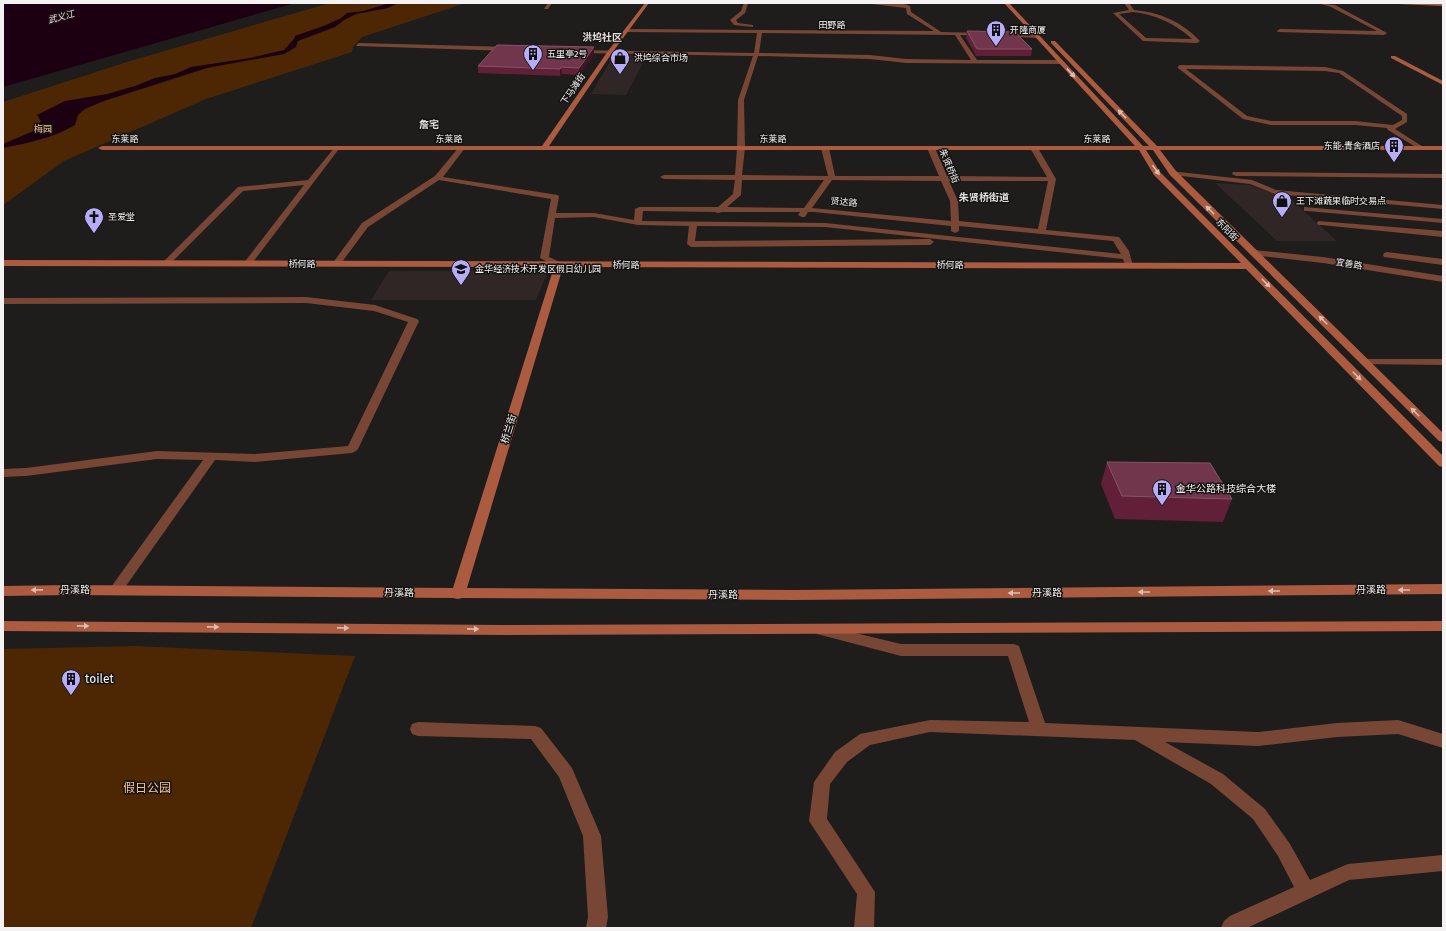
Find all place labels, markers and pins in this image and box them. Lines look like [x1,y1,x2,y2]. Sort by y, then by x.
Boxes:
building icon: 开隆商厦 [985,19,1007,47]
place label: 开隆商厦 [1010,25,1046,35]
building icon: 五里亭2号 [522,43,544,71]
shop icon: 洪坞综合市场 [609,47,631,75]
place label: 五里亭2号 [547,49,587,59]
place label: 洪坞综合市场 [634,52,688,63]
building icon: 东能·青舍酒店 [1383,135,1405,163]
place label: 东能·青舍酒店 [1324,140,1380,151]
shop icon: 王下滩蔬果临时交易点 [1271,190,1293,218]
place label: 王下滩蔬果临时交易点 [1296,195,1386,206]
church icon: 圣爱堂 [83,206,105,234]
place label: 圣爱堂 [108,212,135,222]
school or university icon: 金华经济技术开发区假日幼儿园 [450,258,472,286]
place label: 金华经济技术开发区假日幼儿园 [475,263,601,274]
building icon: 金华公路科技综合大楼 [1151,478,1173,506]
place label: 金华公路科技综合大楼 [1176,483,1276,495]
building icon: toilet [60,668,82,696]
place label: toilet [85,672,115,686]

